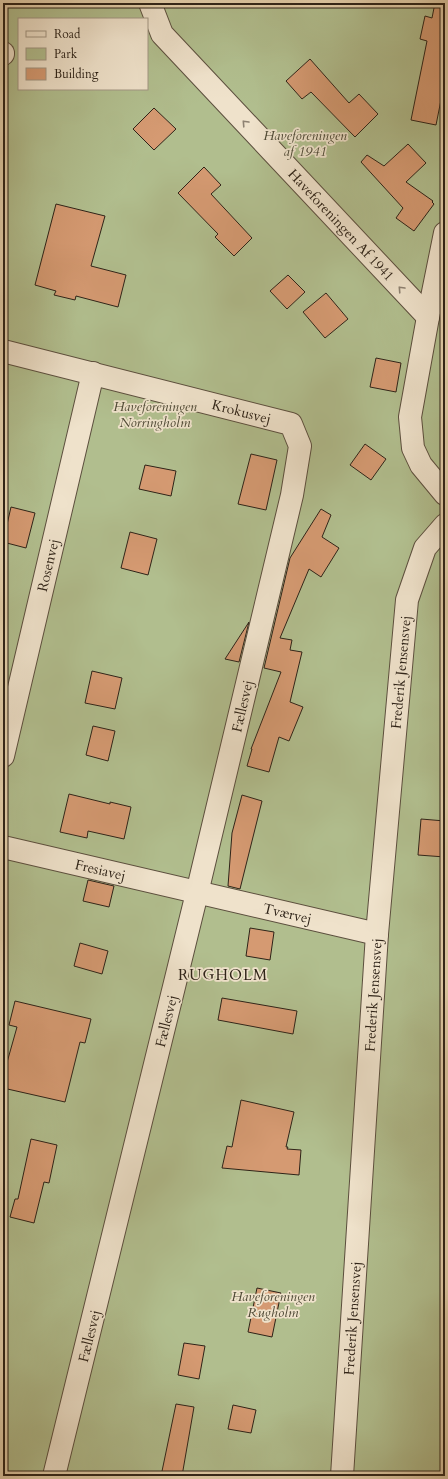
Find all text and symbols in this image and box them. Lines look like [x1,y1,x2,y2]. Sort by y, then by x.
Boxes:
legend [18,18,148,90]
text: Road [54,26,81,42]
text: Park [54,46,78,62]
text: Building [54,66,99,82]
one-way arrow [242,120,250,128]
park label: Haveforeningen af 1941 [263,126,347,161]
street label: Haveforeningen Af 1941 [284,165,398,285]
one-way arrow [398,286,406,294]
street label: Krokusvej [210,395,273,429]
park label: Haveforeningen Norringholm [113,397,197,432]
street label: Rosenvej [33,537,64,594]
street label: Frederik Jensensvej [386,615,416,730]
street label: Fællesvej [227,678,258,734]
street label: Fresiavej [73,855,128,885]
street label: Tværvej [261,899,313,928]
street label: Frederik Jensensvej [360,938,387,1052]
district label: RUGHOLM [178,965,268,985]
street label: Fællesvej [151,993,182,1049]
street label: Frederik Jensensvej [340,1261,366,1376]
park label: Haveforeningen Rugholm [231,1287,315,1322]
street label: Fællesvej [74,1308,105,1364]

